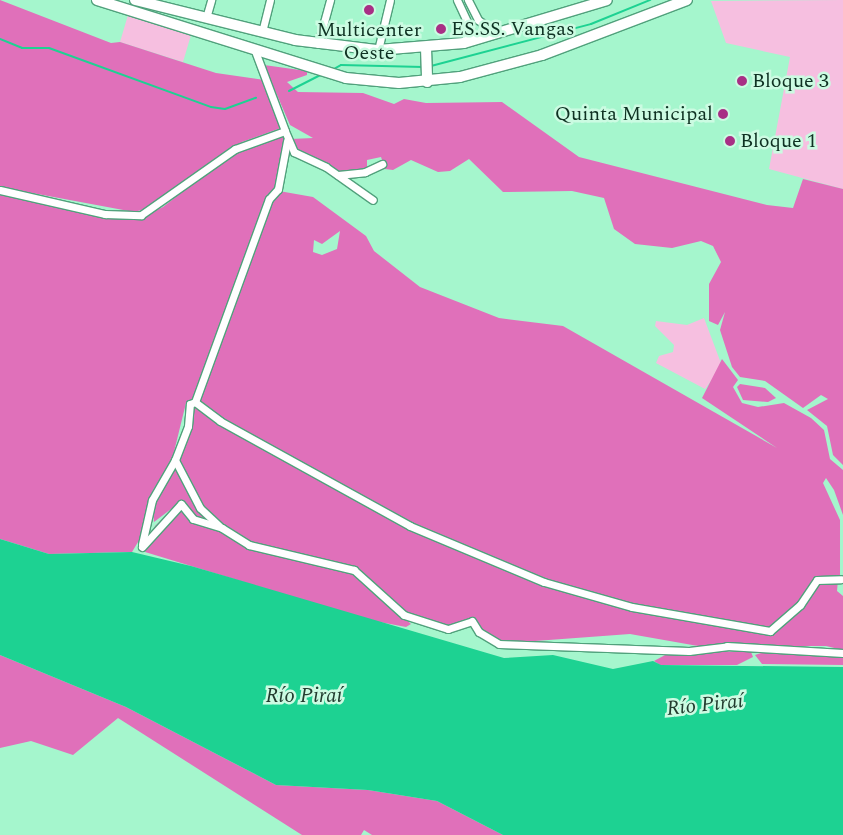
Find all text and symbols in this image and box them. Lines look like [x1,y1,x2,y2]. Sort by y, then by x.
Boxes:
marker: Multicenter Oeste [363,4,375,16]
place label: ES.SS. Vangas [451,17,575,41]
place label: Multicenter Oeste [316,18,422,65]
marker: ES.SS. Vangas [435,23,447,35]
place label: Bloque 3 [752,69,829,93]
marker: Bloque 3 [736,75,748,87]
place label: Quinta Municipal [555,102,713,126]
marker: Quinta Municipal [717,108,729,120]
place label: Bloque 1 [740,129,817,153]
marker: Bloque 1 [724,135,736,147]
water label: Río Piraí [265,683,343,709]
water label: Río Piraí [665,688,745,722]

